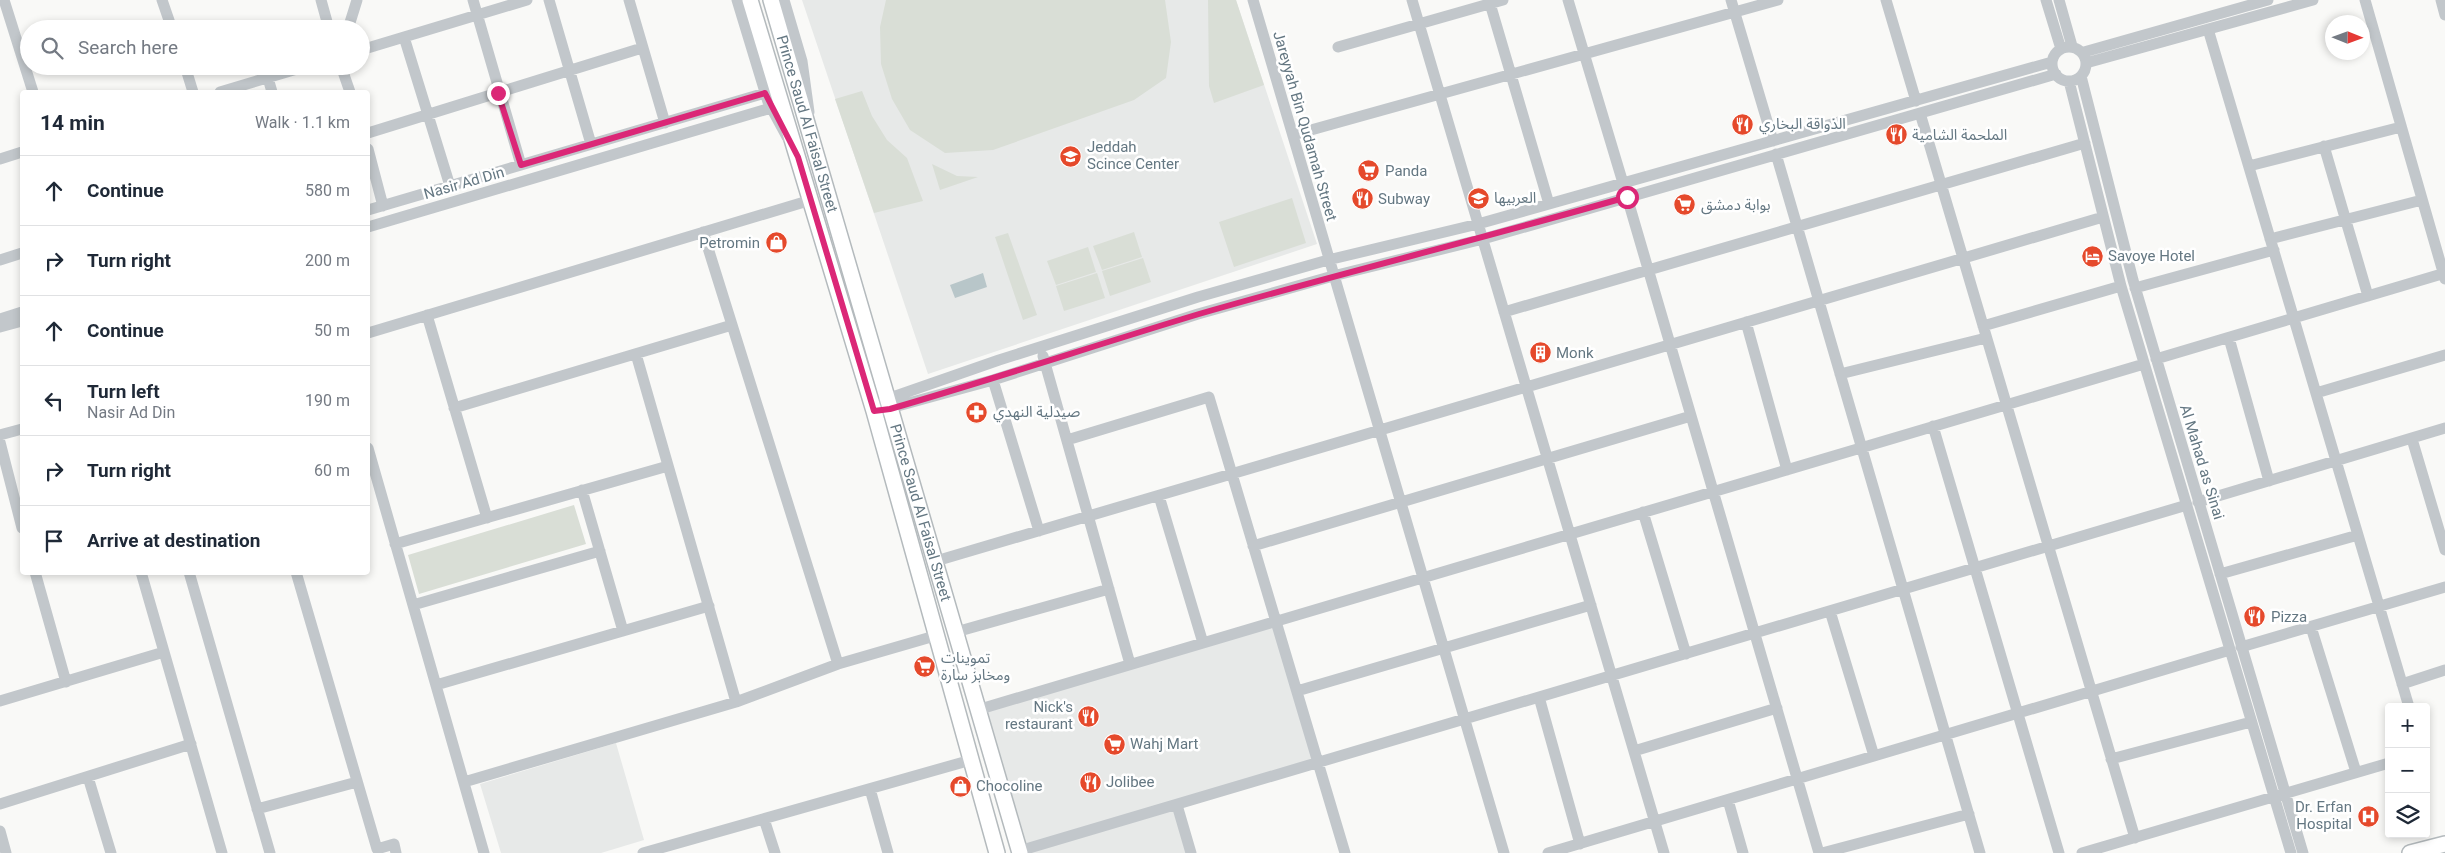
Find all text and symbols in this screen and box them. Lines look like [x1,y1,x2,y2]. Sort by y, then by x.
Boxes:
north arrow [2325,15,2370,60]
search box [20,20,370,75]
street label: Jareyyah Bin Qudamah Street [1269,29,1341,223]
street label: Prince Saud Al Faisal Street [773,33,842,215]
icon: search [38,34,66,62]
text: Search here [78,36,178,59]
route end [487,82,510,105]
text: 14 min [40,111,105,135]
restaurant icon: الذواقة البخاري [1731,112,1755,136]
text: Walk · 1.1 km [255,113,350,132]
place label: الذواقة البخاري [1759,115,1846,135]
restaurant icon: الملحمة الشامية [1884,123,1908,147]
place label: الملحمة الشامية [1912,126,2007,144]
place label: Jeddah Scince Center [1087,138,1179,173]
school or university icon: Jeddah Scince Center [1059,144,1083,168]
supermarket icon: Panda [1357,159,1381,183]
place label: Panda [1385,162,1427,180]
street label: Nasir Ad Din [422,163,506,203]
icon: ahead [40,177,68,205]
text: Continue [87,179,164,202]
text: 580 m [305,181,350,200]
school or university icon: العربيها [1466,186,1490,210]
route start [1616,186,1639,209]
restaurant icon: Subway [1350,187,1374,211]
place label: العربيها [1494,189,1536,207]
place label: Subway [1378,190,1430,208]
supermarket icon: بوابة دمشق [1673,193,1697,217]
place label: بوابة دمشق [1701,196,1771,215]
shop icon: Petromin [764,231,788,255]
place label: Petromin [699,234,760,252]
hotel icon: Savoye Hotel [2080,244,2104,268]
icon: right [40,247,68,275]
place label: Savoye Hotel [2108,247,2195,265]
text: Turn right [87,249,171,272]
text: 200 m [305,251,350,270]
icon: ahead [40,317,68,345]
text: Continue [87,319,164,342]
text: 50 m [314,321,350,340]
building icon: Monk [1528,341,1552,365]
place label: Monk [1556,344,1594,362]
text: Turn left [87,380,160,403]
icon: left [40,387,68,415]
text: 190 m [305,391,350,410]
pharmacy icon: صيدلية النهدي [965,400,989,424]
street label: Al Mahad as Sinai [2176,402,2228,522]
text: Nasir Ad Din [87,403,175,422]
place label: صيدلية النهدي [993,403,1080,423]
street label: Prince Saud Al Faisal Street [886,422,955,603]
icon: right [40,457,68,485]
text: Turn right [87,459,171,482]
text: 60 m [314,461,350,480]
icon: arrive [40,527,68,555]
text: Arrive at destination [87,529,260,552]
restaurant icon: Pizza [2243,605,2267,629]
place label: Pizza [2271,608,2307,626]
place label: تموينات ومخابز سارة [941,649,1010,684]
supermarket icon: تموينات ومخابز سارة [913,655,937,679]
place label: Nick's restaurant [1005,698,1073,733]
map controls [2385,703,2430,838]
button: + [2385,703,2430,748]
restaurant icon: Nick's restaurant [1077,704,1101,728]
supermarket icon: Wahj Mart [1102,732,1126,756]
place label: Wahj Mart [1130,735,1199,753]
button: − [2385,748,2430,793]
restaurant icon: Jolibee [1078,770,1102,794]
place label: Jolibee [1106,773,1155,791]
shop icon: Chocoline [948,774,972,798]
place label: Chocoline [976,777,1043,795]
button: layers [2385,793,2430,838]
place label: Dr. Erfan Hospital [2295,798,2352,833]
hospital icon: Dr. Erfan Hospital [2356,804,2380,828]

